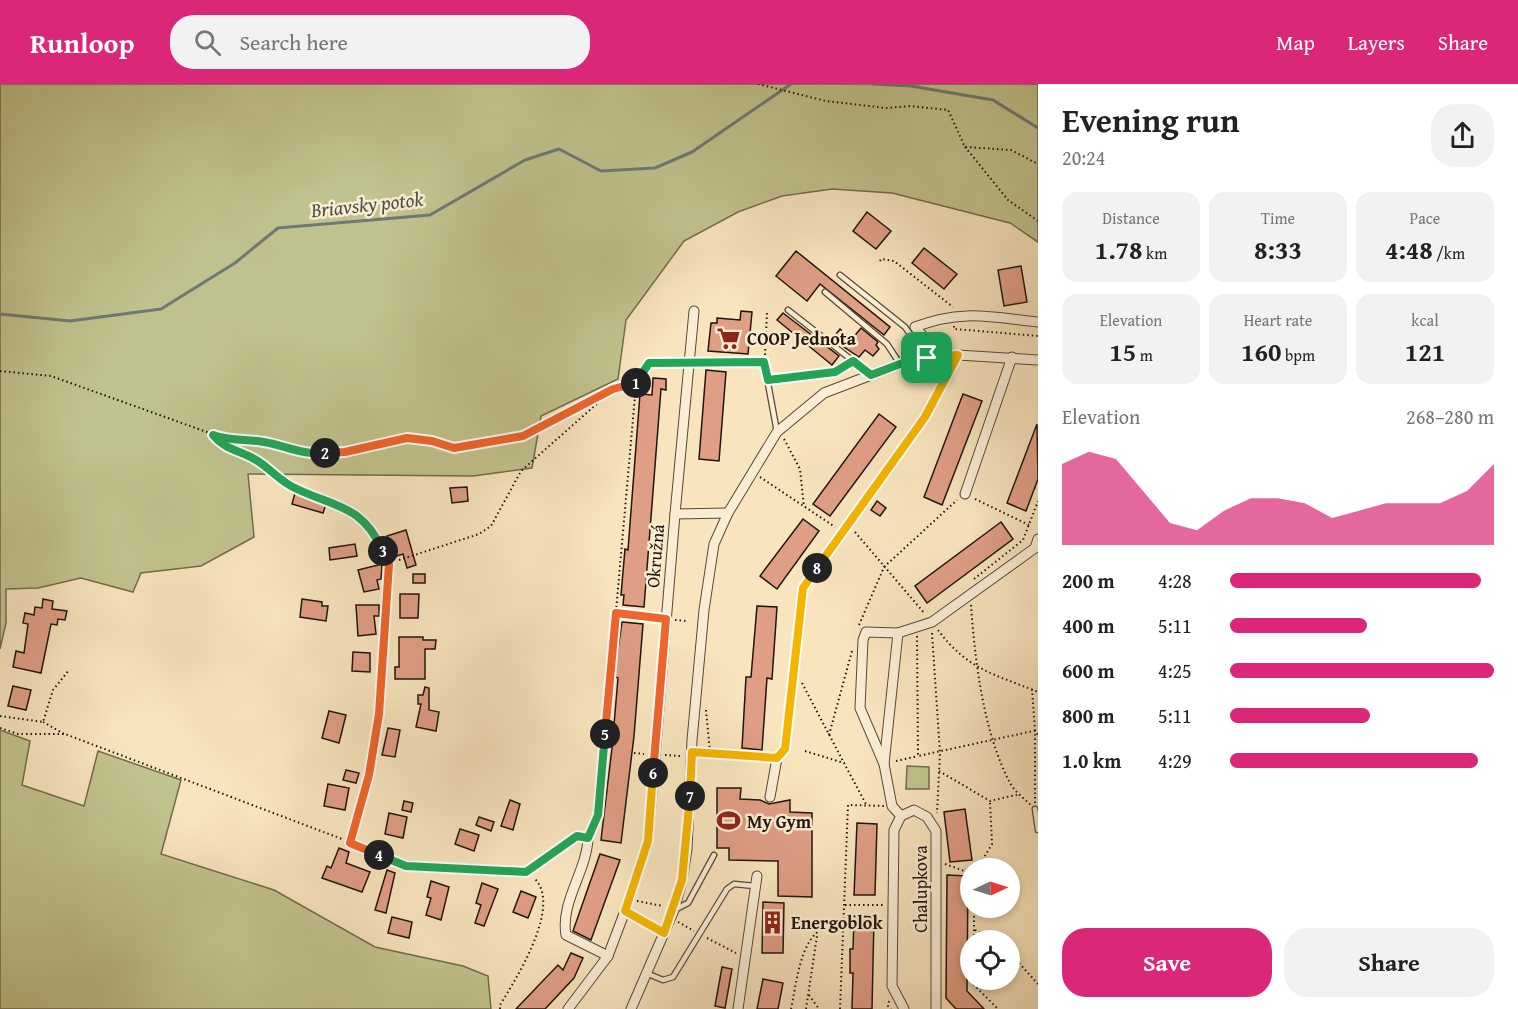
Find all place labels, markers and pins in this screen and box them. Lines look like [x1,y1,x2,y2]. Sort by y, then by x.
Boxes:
supermarket icon: COOP Jednota [716,325,742,351]
place label: COOP Jednota [747,325,857,352]
pin [901,332,952,383]
pin: 1 [621,368,651,398]
pin: 2 [310,438,340,468]
pin: 3 [368,536,398,566]
pin: 8 [802,553,832,583]
pin: 5 [590,719,620,749]
pin: 6 [638,758,668,788]
pin: 7 [675,781,705,811]
sports icon: My Gym [716,808,742,834]
place label: My Gym [747,808,812,835]
pin: 4 [364,840,394,870]
building icon: Energoblok [760,909,786,935]
place label: Energoblok [791,909,883,936]

